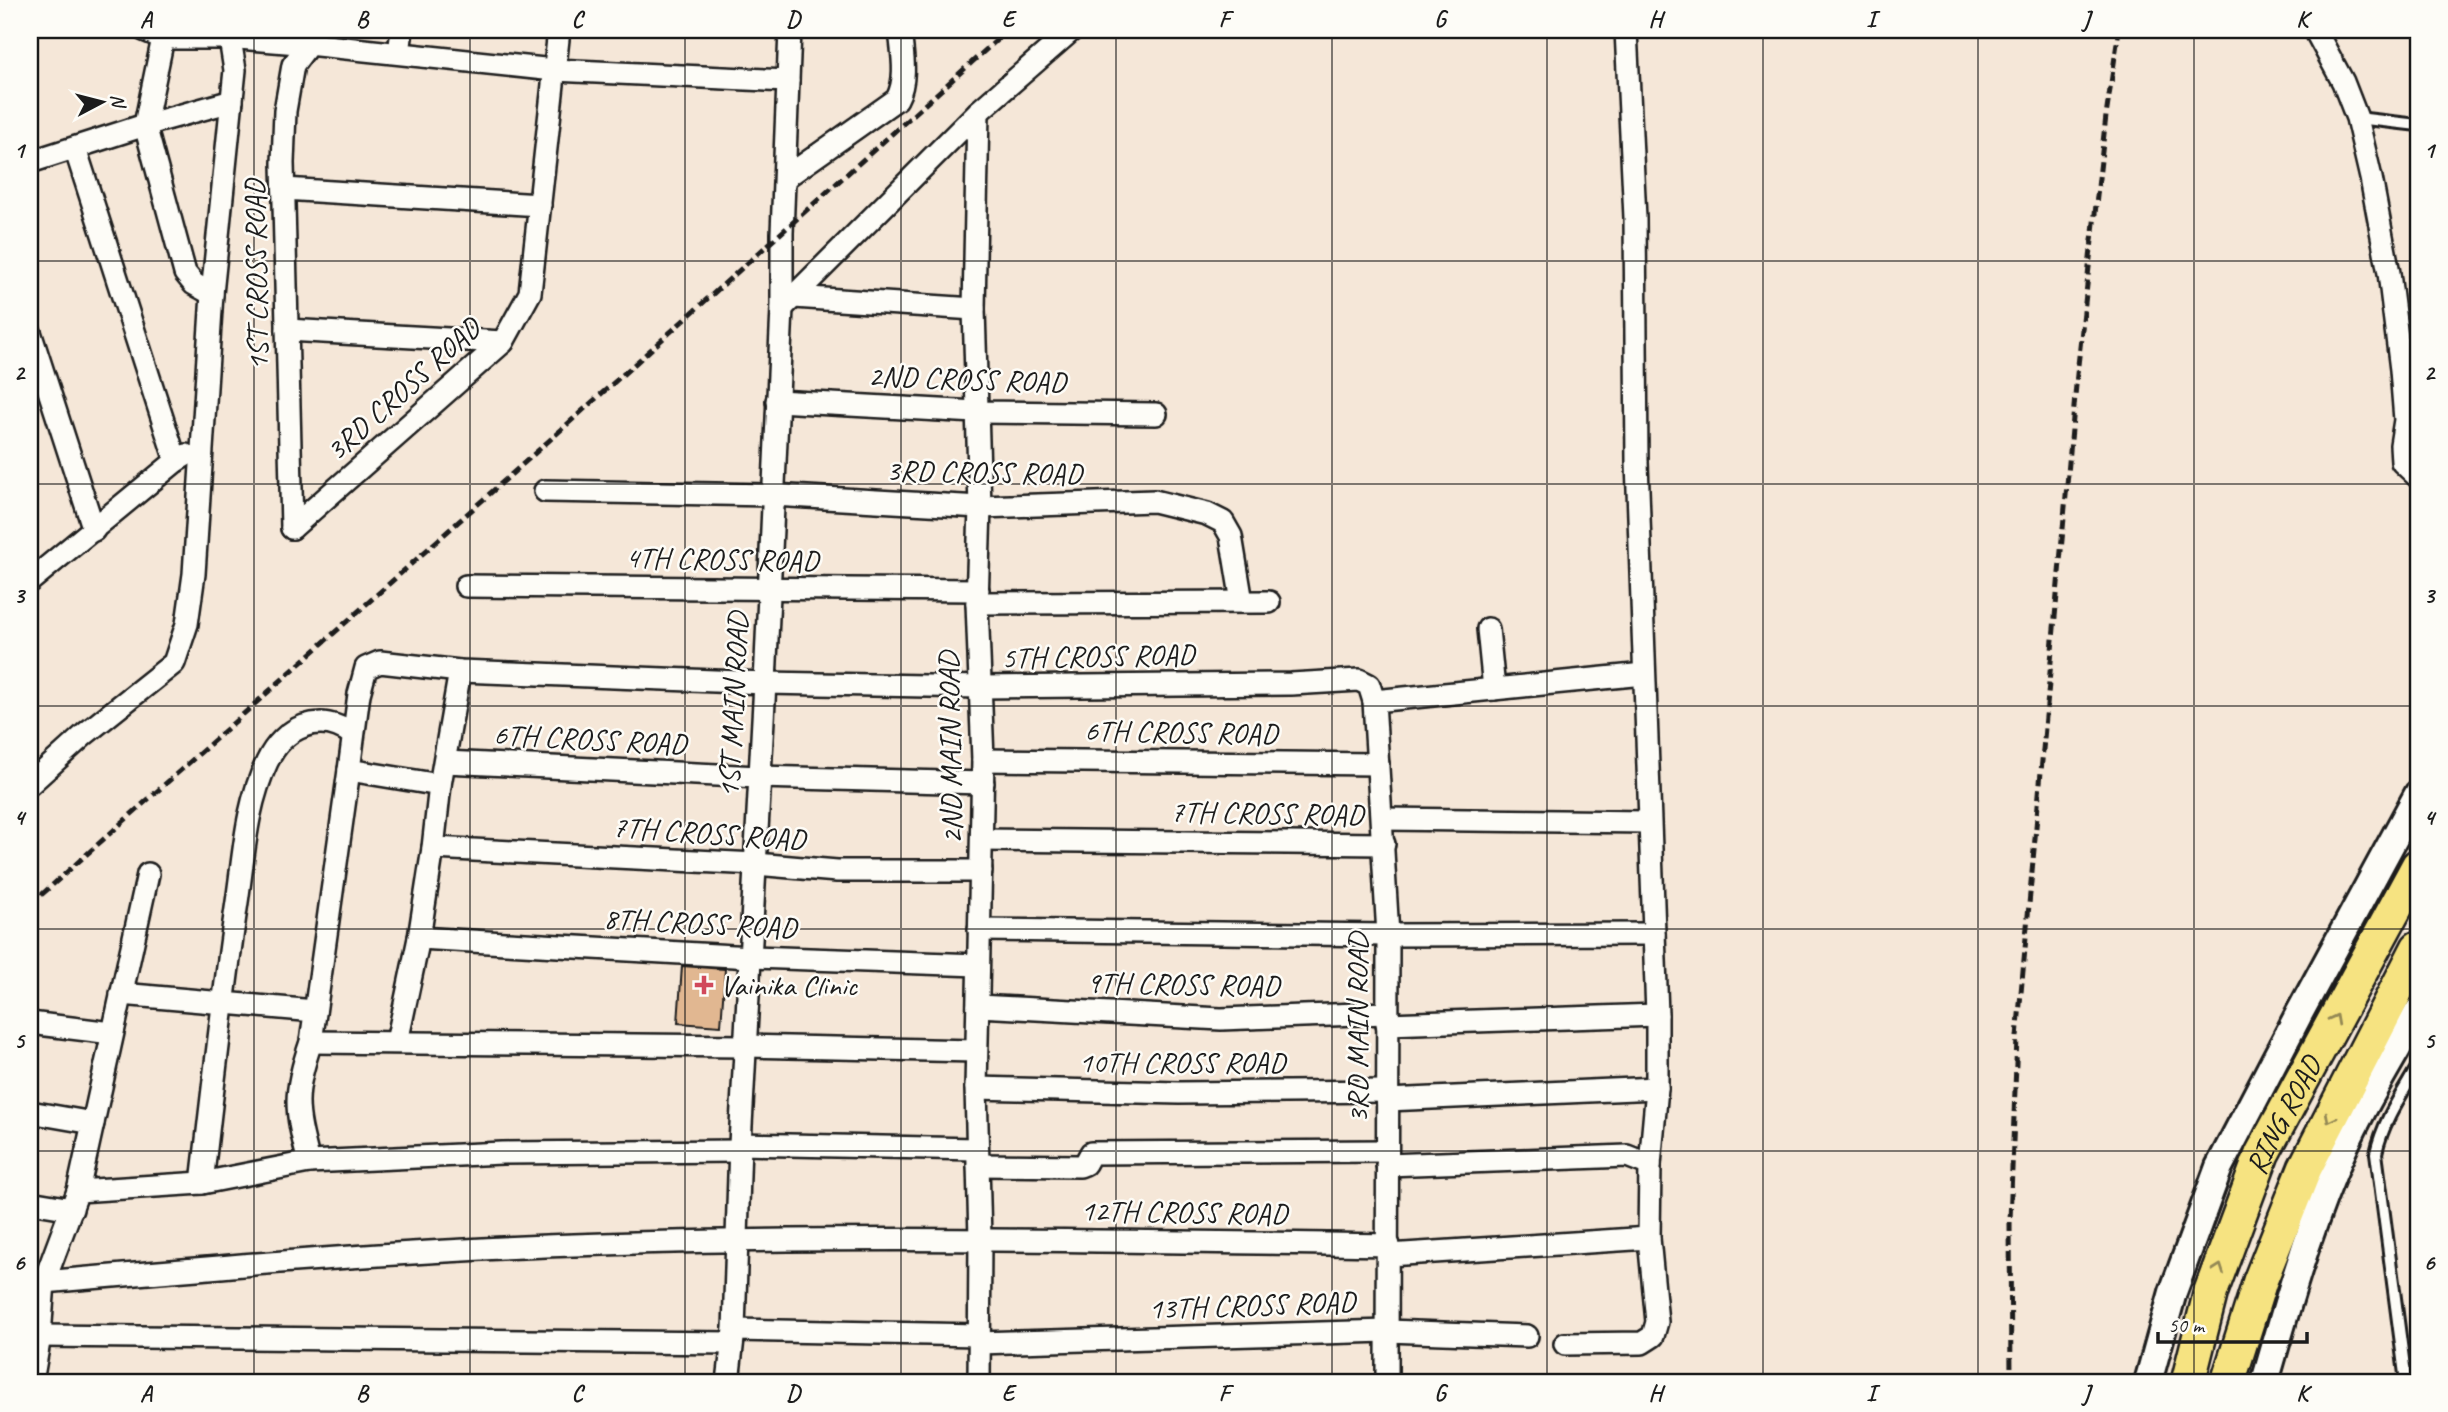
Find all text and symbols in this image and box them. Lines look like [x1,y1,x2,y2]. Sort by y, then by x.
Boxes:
text: A [140,5,154,34]
text: B [356,5,370,34]
text: C [572,5,586,34]
text: D [786,5,802,34]
text: E [1002,5,1018,34]
text: F [1219,5,1235,34]
text: G [1434,5,1449,34]
text: H [1648,5,1666,34]
text: I [1866,5,1881,34]
text: J [2080,5,2093,34]
text: K [2296,5,2312,34]
north arrow [66,66,136,136]
text: N [105,93,131,111]
text: 1 [14,136,27,165]
text: 1 [2424,136,2437,165]
street label: 1ST CROSS ROAD [235,177,277,371]
street label: 3RD CROSS ROAD [318,308,490,469]
street label: 2ND CROSS ROAD [868,357,1069,402]
text: 2 [14,358,27,387]
text: 2 [2424,358,2437,387]
street label: 3RD CROSS ROAD [886,451,1085,493]
street label: 4TH CROSS ROAD [625,538,822,580]
text: 3 [14,581,27,610]
text: 3 [2424,581,2437,610]
street label: 1ST MAIN ROAD [709,609,757,799]
street label: 5TH CROSS ROAD [1001,635,1198,677]
street label: 2ND MAIN ROAD [929,649,971,844]
street label: 6TH CROSS ROAD [1084,711,1281,753]
street label: 6TH CROSS ROAD [493,715,690,763]
street label: 7TH CROSS ROAD [1170,792,1367,834]
text: 4 [14,803,27,832]
text: 4 [2424,803,2437,832]
street label: 7TH CROSS ROAD [611,807,809,859]
street label: 8TH CROSS ROAD [603,899,800,947]
street label: 3RD MAIN ROAD [1338,930,1376,1123]
street label: 9TH CROSS ROAD [1086,963,1283,1005]
place label: Vainika Clinic [720,966,858,1004]
marker: Vainika Clinic [694,975,714,995]
one-way arrow [2327,1014,2340,1026]
text: 5 [14,1026,26,1055]
text: 5 [2424,1026,2436,1055]
street label: 10TH CROSS ROAD [1079,1043,1288,1081]
street label: RING ROAD [2237,1047,2332,1180]
one-way arrow [2325,1111,2339,1123]
street label: 12TH CROSS ROAD [1080,1191,1290,1233]
text: 6 [14,1248,27,1277]
text: 6 [2424,1248,2437,1277]
one-way arrow [2211,1264,2225,1276]
street label: 13TH CROSS ROAD [1148,1282,1359,1328]
scale bar [2158,1300,2306,1344]
text: 50 m [2168,1312,2206,1338]
text: A [140,1379,154,1408]
text: B [356,1379,370,1408]
text: C [572,1379,586,1408]
text: D [786,1379,802,1408]
text: E [1002,1379,1018,1408]
text: F [1219,1379,1235,1408]
text: G [1434,1379,1449,1408]
text: H [1648,1379,1666,1408]
text: I [1866,1379,1881,1408]
text: J [2080,1379,2093,1408]
text: K [2296,1379,2312,1408]

